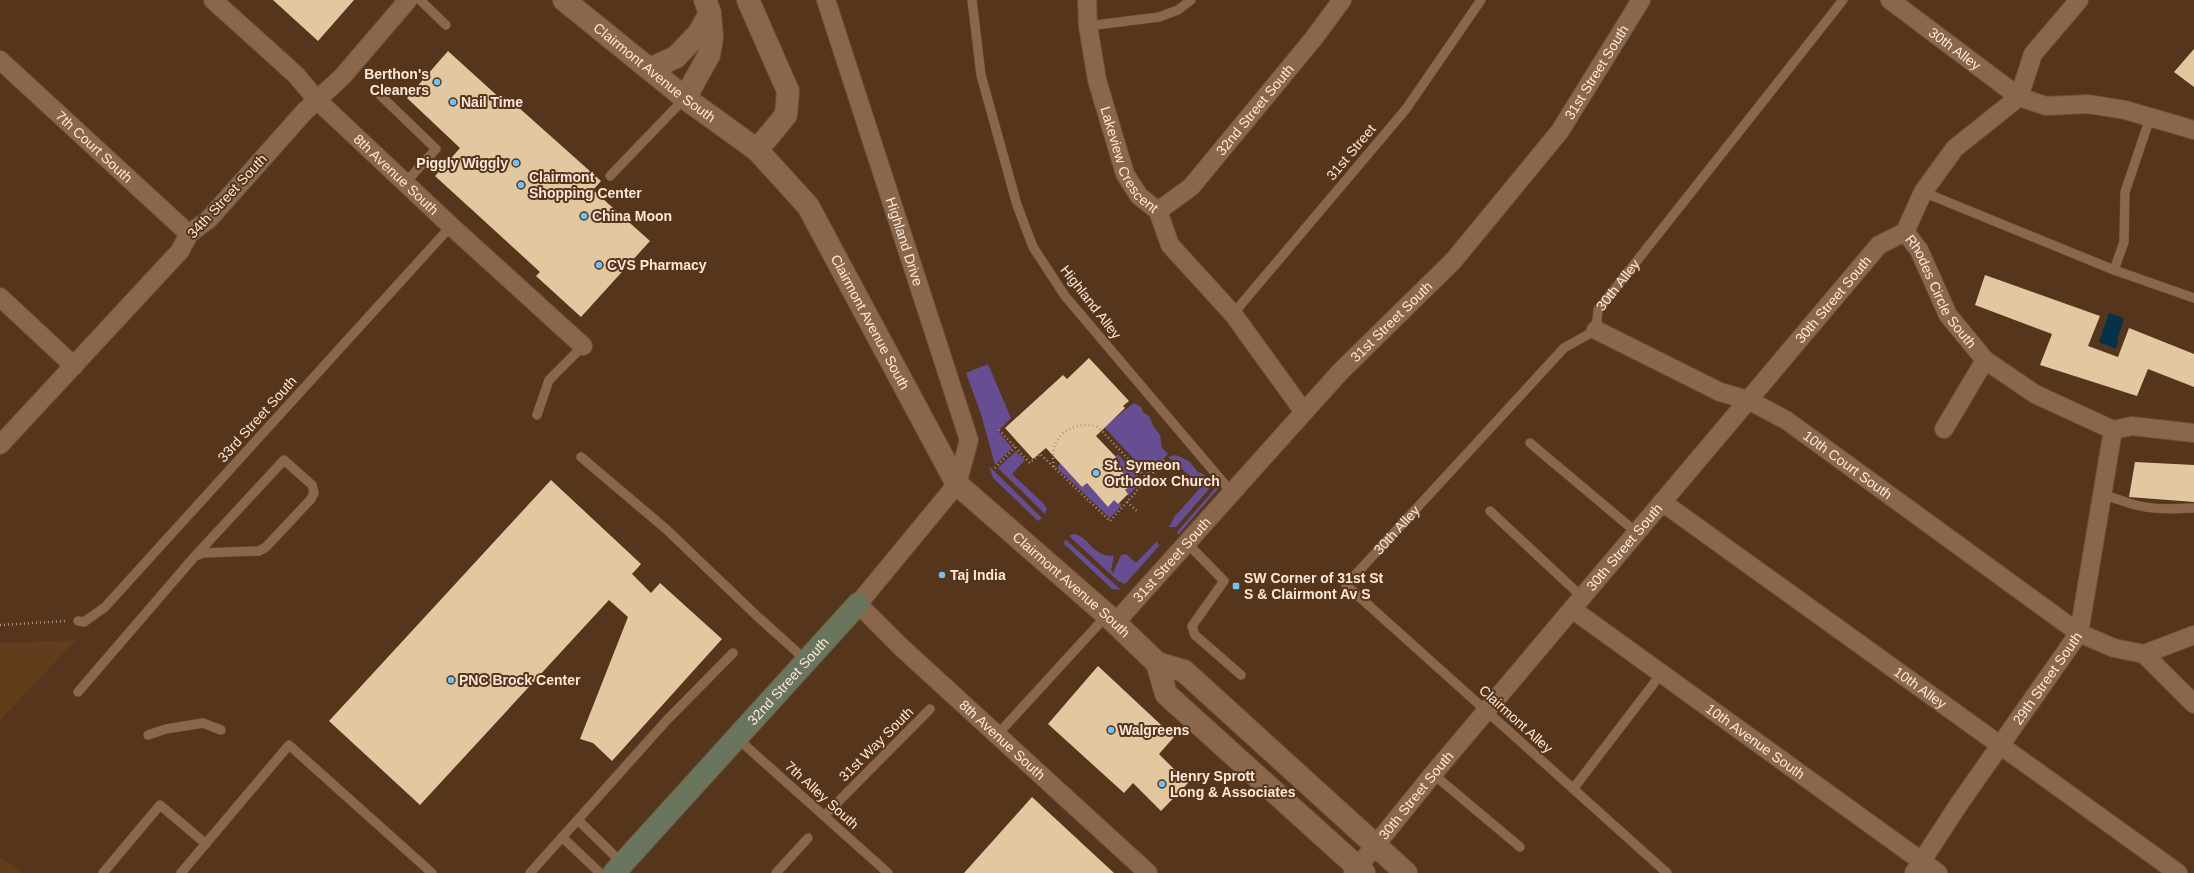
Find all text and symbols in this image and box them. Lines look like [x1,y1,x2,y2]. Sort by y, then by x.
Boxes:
street label: Clairmont Avenue South [590,19,719,125]
street label: 31st Street South [1561,22,1632,122]
street label: 30th Alley [1926,24,1984,73]
street label: 32nd Street South [1213,61,1297,158]
place label: Berthon's Cleaners [364,66,429,98]
marker: Berthon's Cleaners [432,77,442,87]
place label: Nail Time [461,94,523,110]
marker: Nail Time [448,97,458,107]
street label: Lakeview Crescent [1097,105,1162,216]
street label: 7th Court South [53,108,136,186]
street label: 31st Street [1323,121,1379,183]
street label: 8th Avenue South [350,131,442,218]
street label: 34th Street South [184,151,270,241]
place label: Piggly Wiggly [416,155,508,171]
marker: Piggly Wiggly [511,158,521,168]
place label: Clairmont Shopping Center [529,169,642,201]
marker: Clairmont Shopping Center [516,180,526,190]
street label: Highland Drive [883,195,926,288]
place label: China Moon [592,208,672,224]
marker: China Moon [579,211,589,221]
street label: Rhodes Circle South [1902,232,1980,351]
street label: Clairmont Avenue South [828,252,913,392]
street label: 30th Street South [1792,253,1874,346]
street label: 30th Alley [1593,256,1643,314]
place label: CVS Pharmacy [607,257,707,273]
marker: CVS Pharmacy [594,260,604,270]
street label: Highland Alley [1057,262,1125,342]
street label: 31st Street South [1347,278,1436,365]
street label: 33rd Street South [214,373,300,465]
street label: 10th Court South [1800,427,1895,502]
place label: St. Symeon Orthodox Church [1104,457,1220,489]
marker: St. Symeon Orthodox Church [1091,468,1101,478]
street label: 30th Street South [1583,500,1666,594]
street label: 30th Alley [1370,502,1423,558]
street label: 31st Street South [1130,514,1214,605]
street label: Clairmont Avenue South [1010,529,1133,641]
place label: Taj India [950,567,1006,583]
marker: Taj India [937,570,947,580]
place label: SW Corner of 31st St S & Clairmont Av S [1244,570,1384,602]
marker: SW Corner of 31st St S & Clairmont Av S [1231,581,1241,591]
street label: 29th Street South [2009,629,2085,727]
street label: 32nd Street South [744,634,832,728]
street label: 10th Alley [1891,663,1950,712]
place label: PNC Brock Center [459,672,581,688]
marker: PNC Brock Center [446,675,456,685]
street label: Clairmont Alley [1476,682,1556,756]
street label: 8th Avenue South [956,697,1048,783]
street label: 10th Avenue South [1703,700,1808,782]
street label: 31st Way South [836,704,916,784]
place label: Walgreens [1119,722,1189,738]
marker: Walgreens [1106,725,1116,735]
street label: 30th Street South [1375,748,1457,843]
street label: 7th Alley South [782,758,862,832]
place label: Henry Sprott Long & Associates [1170,768,1296,800]
marker: Henry Sprott Long & Associates [1157,779,1167,789]

